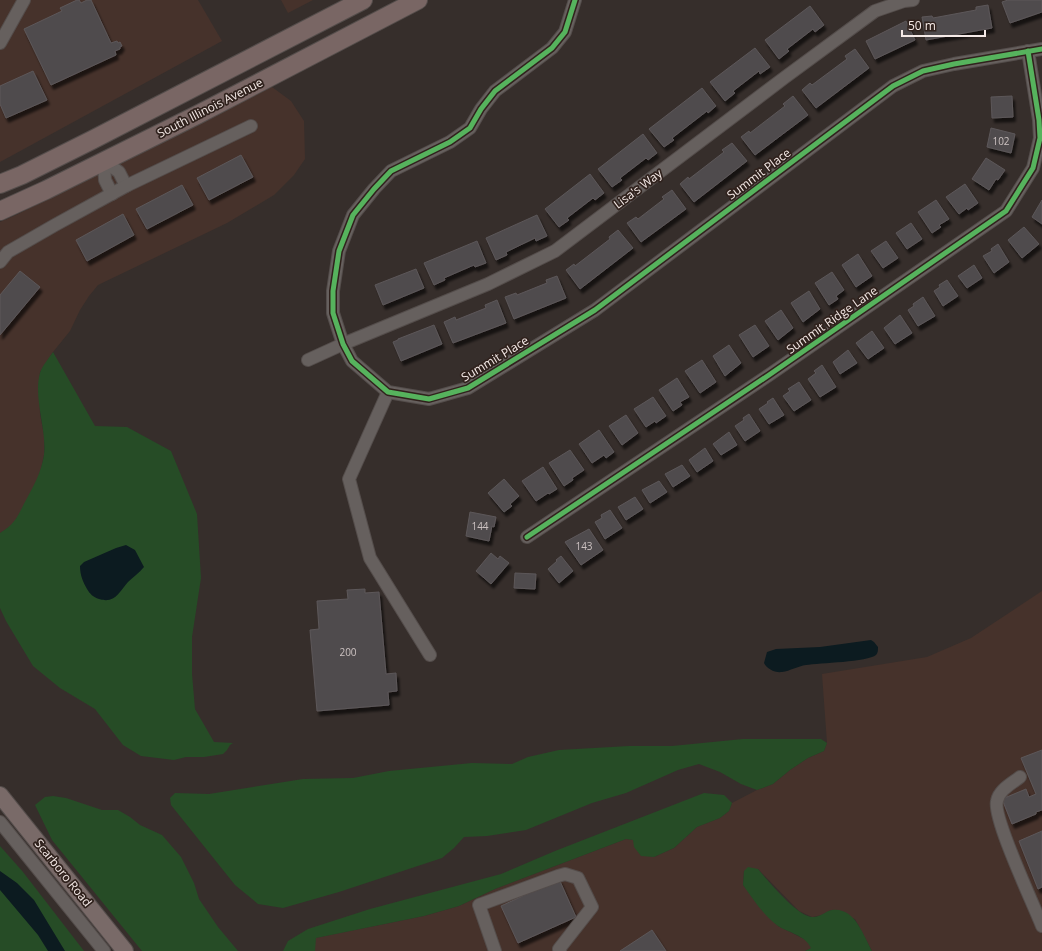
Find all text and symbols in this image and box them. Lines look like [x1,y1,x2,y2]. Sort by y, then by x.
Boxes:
scale bar [902,12,985,38]
text: 50 m [908,17,936,34]
street label: South Illinois Avenue [154,73,266,142]
house number: 102 [992,134,1010,148]
street label: Summit Place [723,144,794,203]
street label: Lisa's Way [610,164,666,213]
street label: Summit Ridge Lane [783,282,881,357]
street label: Summit Place [458,332,532,385]
house number: 144 [471,519,489,533]
house number: 143 [575,539,593,553]
house number: 200 [339,645,357,659]
street label: Scarboro Road [31,835,96,910]

